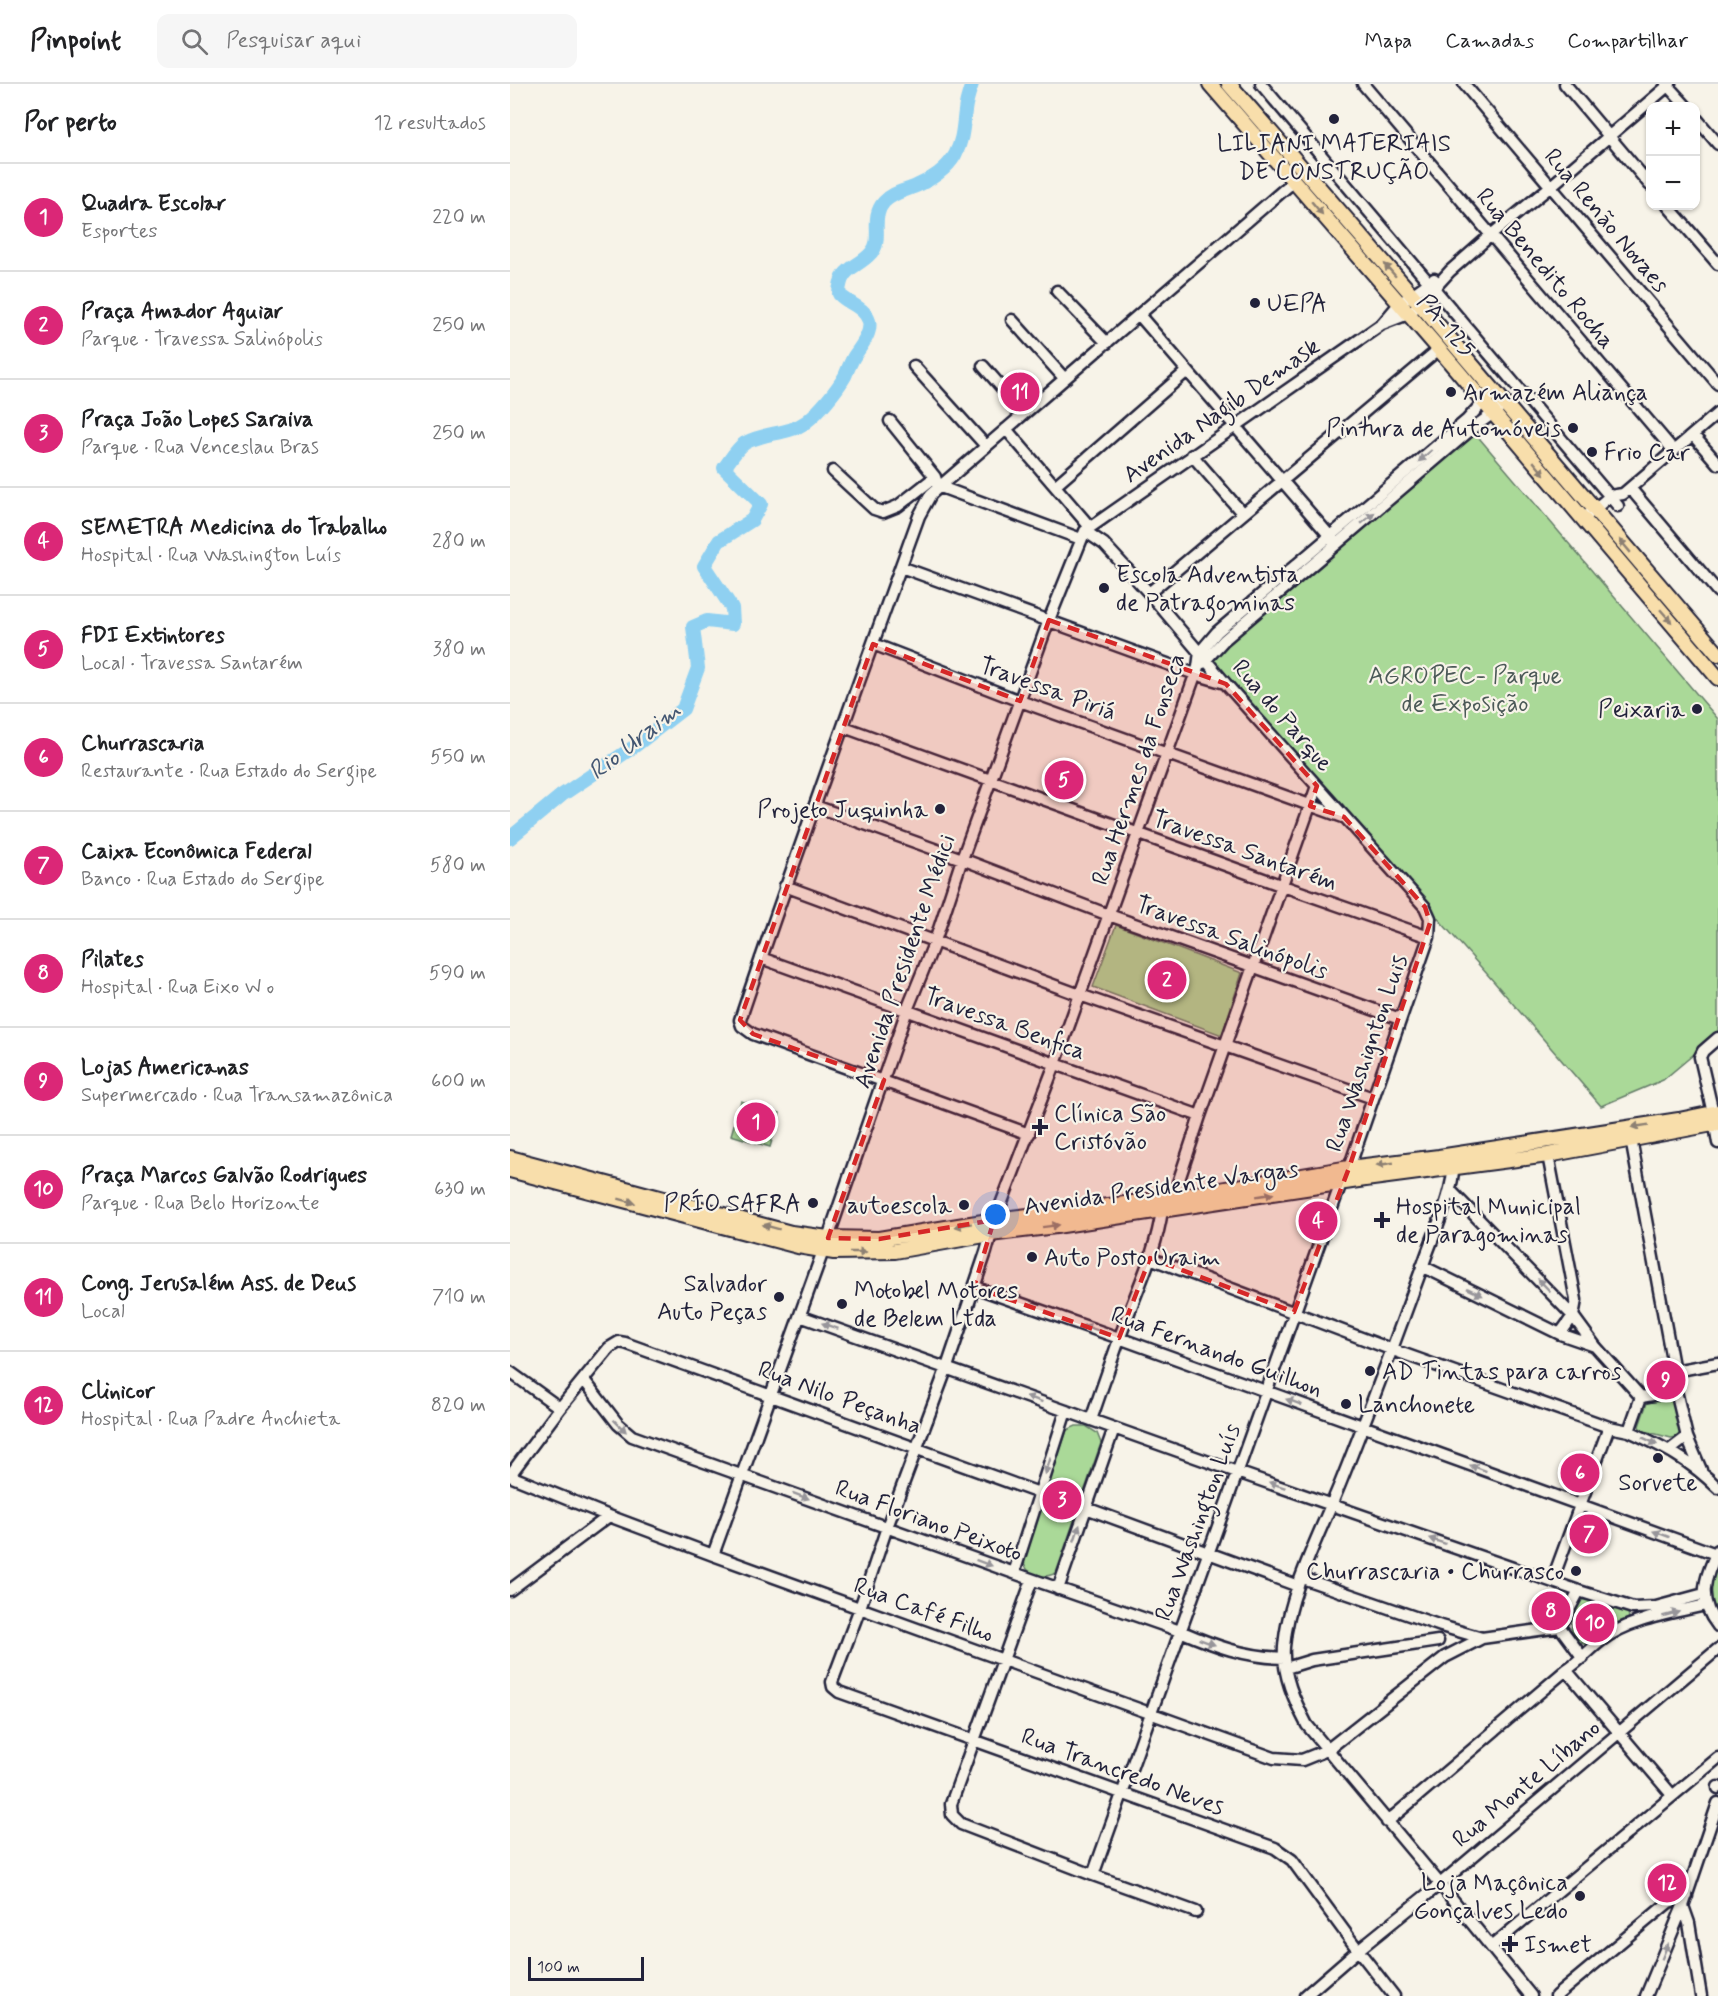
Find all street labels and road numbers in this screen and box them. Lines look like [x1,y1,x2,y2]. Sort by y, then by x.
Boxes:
street label: Rua Renão Novaes [1536,142,1676,300]
street label: Rua Benedito Rocha [1468,182,1621,356]
street label: PA-125 [1410,287,1482,365]
street label: Avenida Nagib Demask [1117,332,1328,493]
street label: Travessa Piriá [975,650,1120,729]
street label: Rua Hermes da Fonseca [1085,650,1194,889]
street label: Rua do Parque [1225,653,1339,779]
street label: Travessa Santarém [1147,803,1341,899]
street label: Avenida Presidente Médici [847,830,963,1093]
street label: Travessa Salinópolis [1131,889,1332,988]
street label: Rua Washignton Luis [1319,951,1416,1156]
street label: Travessa Benfica [919,981,1090,1068]
street label: Avenida Presidente Vargas [1022,1154,1301,1225]
street label: Rua Fernando Guilhon [1106,1300,1327,1405]
street label: Rua Nilo Peçanha [753,1354,926,1442]
street label: Rua Washington Luís [1148,1419,1251,1627]
street label: Rua Floriano Peixoto [831,1473,1026,1570]
street label: Rua Café Filho [849,1571,998,1650]
street label: Rua Monte Líbano [1446,1713,1608,1855]
street label: Rua Trancredo Neves [1017,1721,1228,1824]

